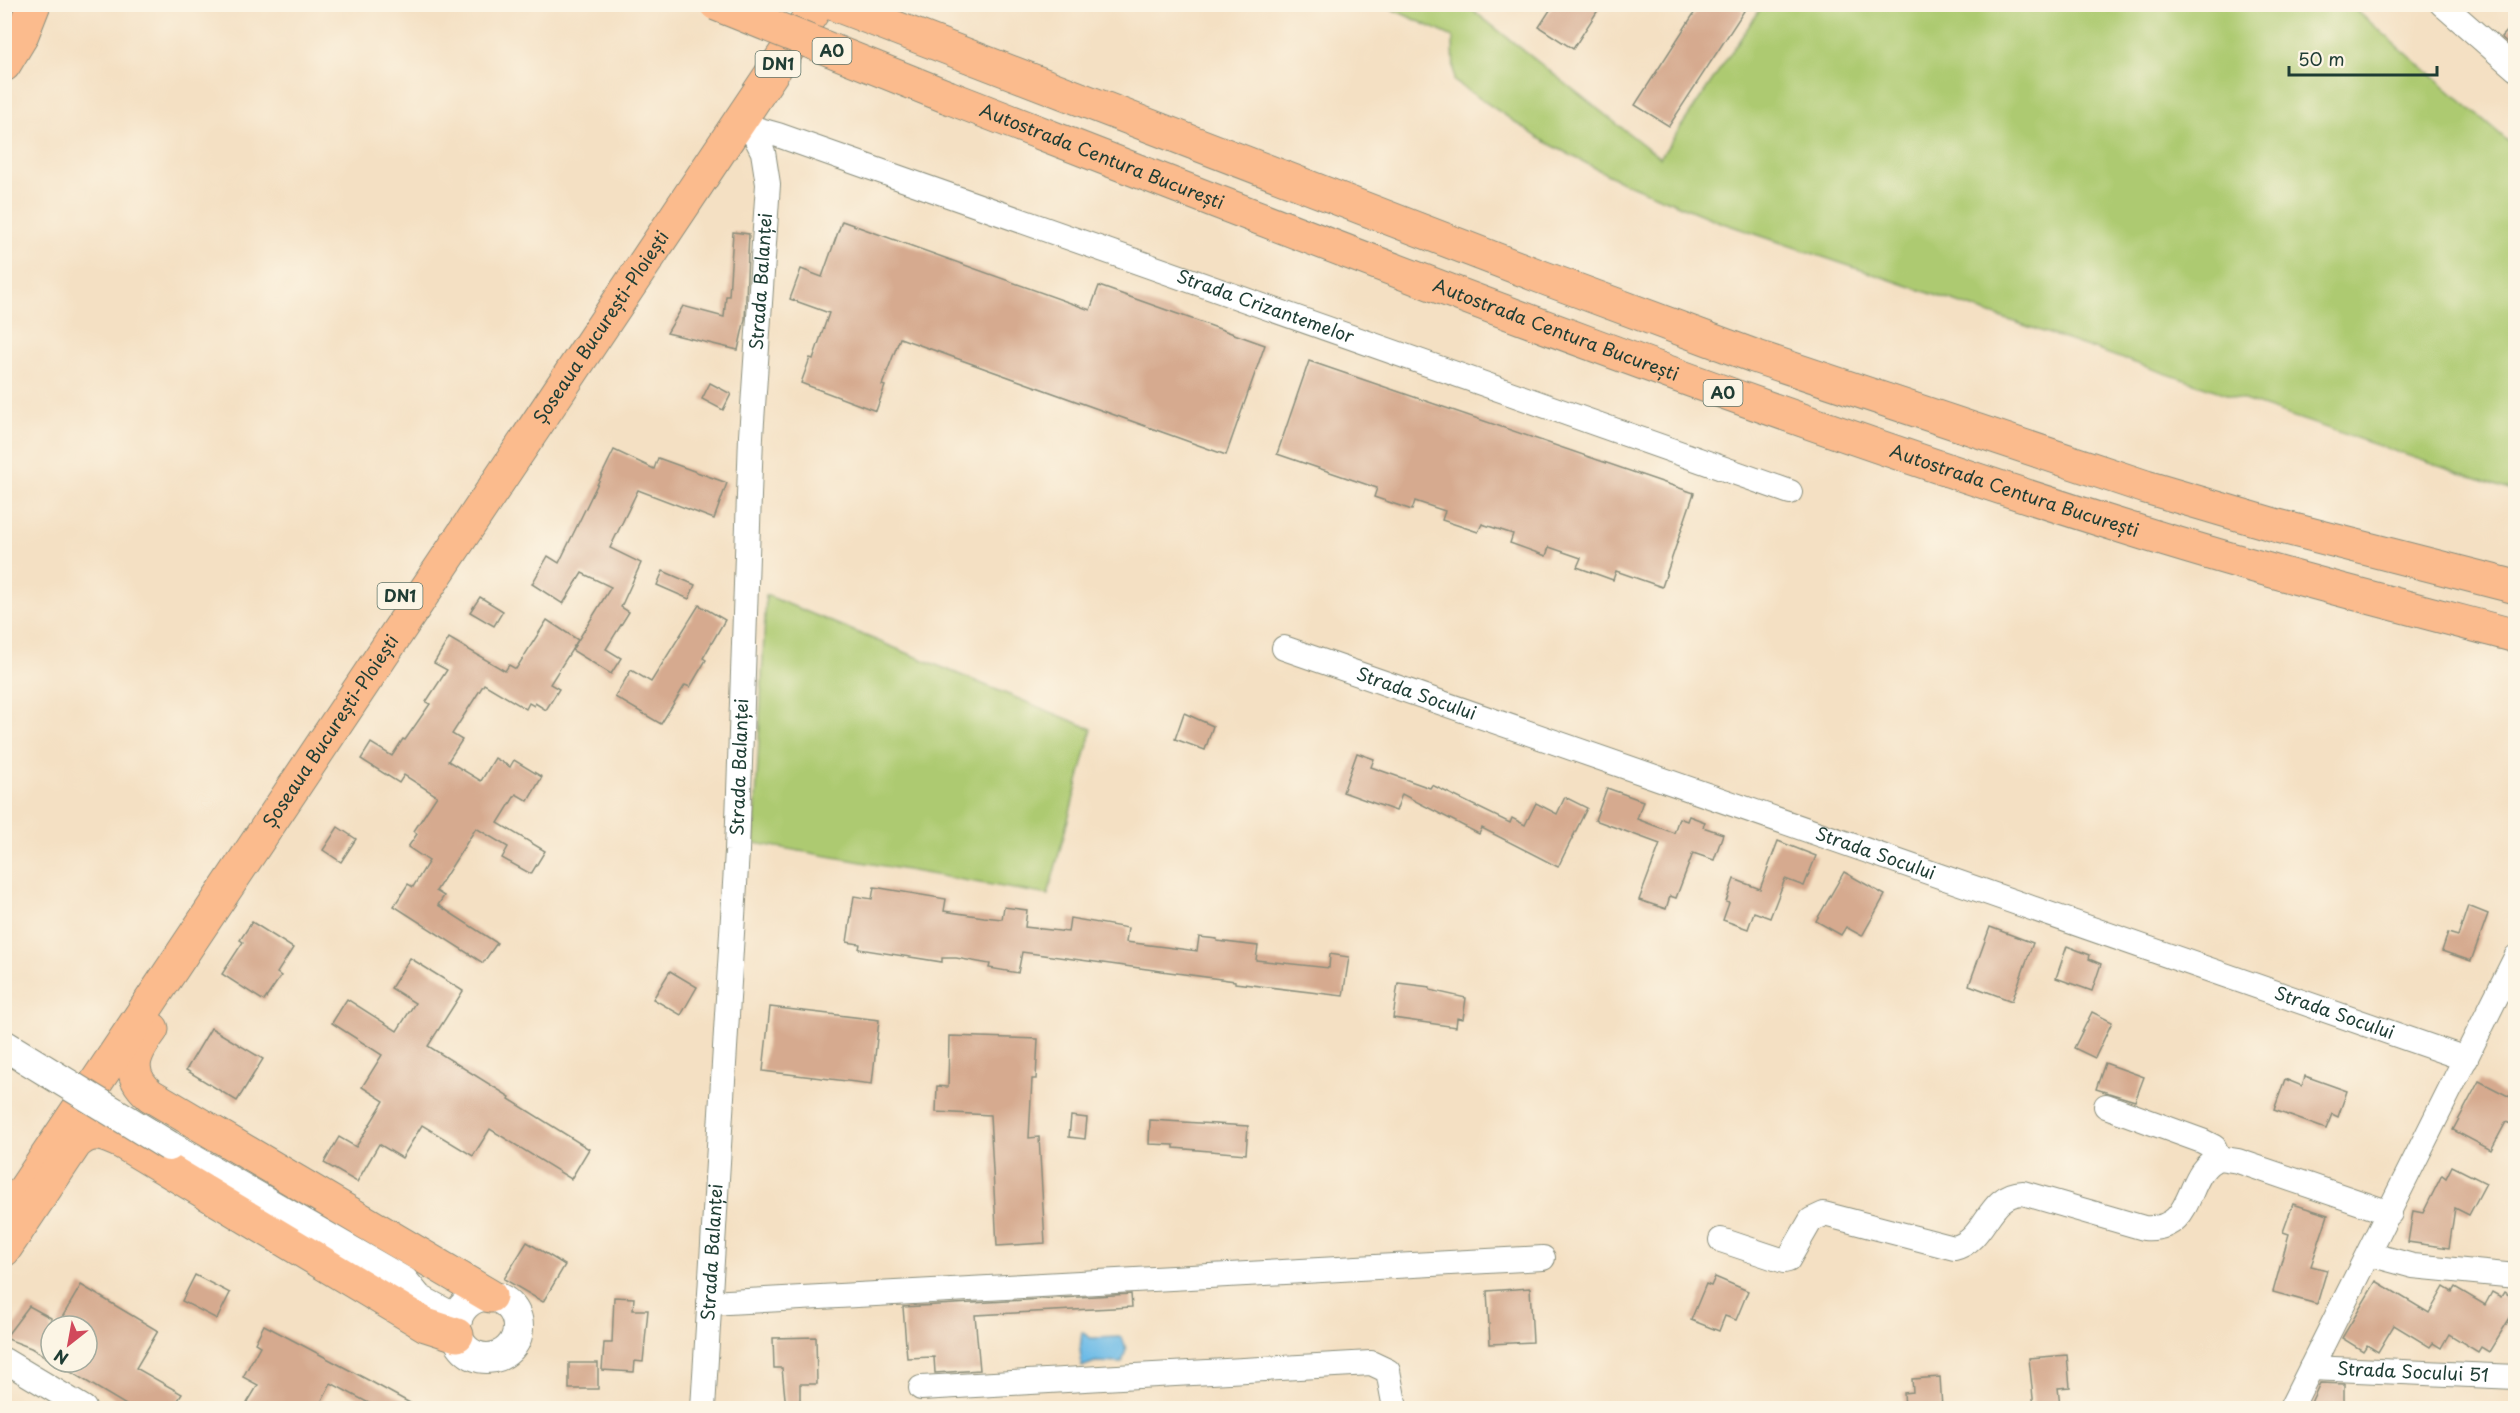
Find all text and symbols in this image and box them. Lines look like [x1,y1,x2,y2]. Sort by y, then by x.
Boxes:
road number: A0 [812,38,852,64]
scale bar [2289,39,2438,77]
text: 50 m [2298,45,2345,72]
road number: DN1 [756,51,800,77]
street label: Autostrada Centura București [976,96,1229,215]
street label: Strada Balanței [742,212,778,351]
street label: Șoseaua București-Ploiești [526,225,675,429]
street label: Strada Crizantemelor [1173,262,1359,349]
street label: Autostrada Centura București [1429,271,1683,387]
road number: A0 [1704,380,1742,406]
street label: Autostrada Centura București [1887,436,2143,543]
road number: DN1 [378,583,422,609]
street label: Șoseaua București-Ploiești [255,629,404,833]
street label: Strada Socului [1353,659,1480,726]
street label: Strada Balanței [723,698,754,836]
street label: Strada Socului [1812,819,1939,886]
street label: Strada Socului [2271,978,2399,1045]
street label: Strada Balanței [693,1183,729,1322]
north arrow [39,1314,99,1374]
text: N [49,1344,72,1371]
street label: Strada Socului 51 [2336,1354,2489,1388]

